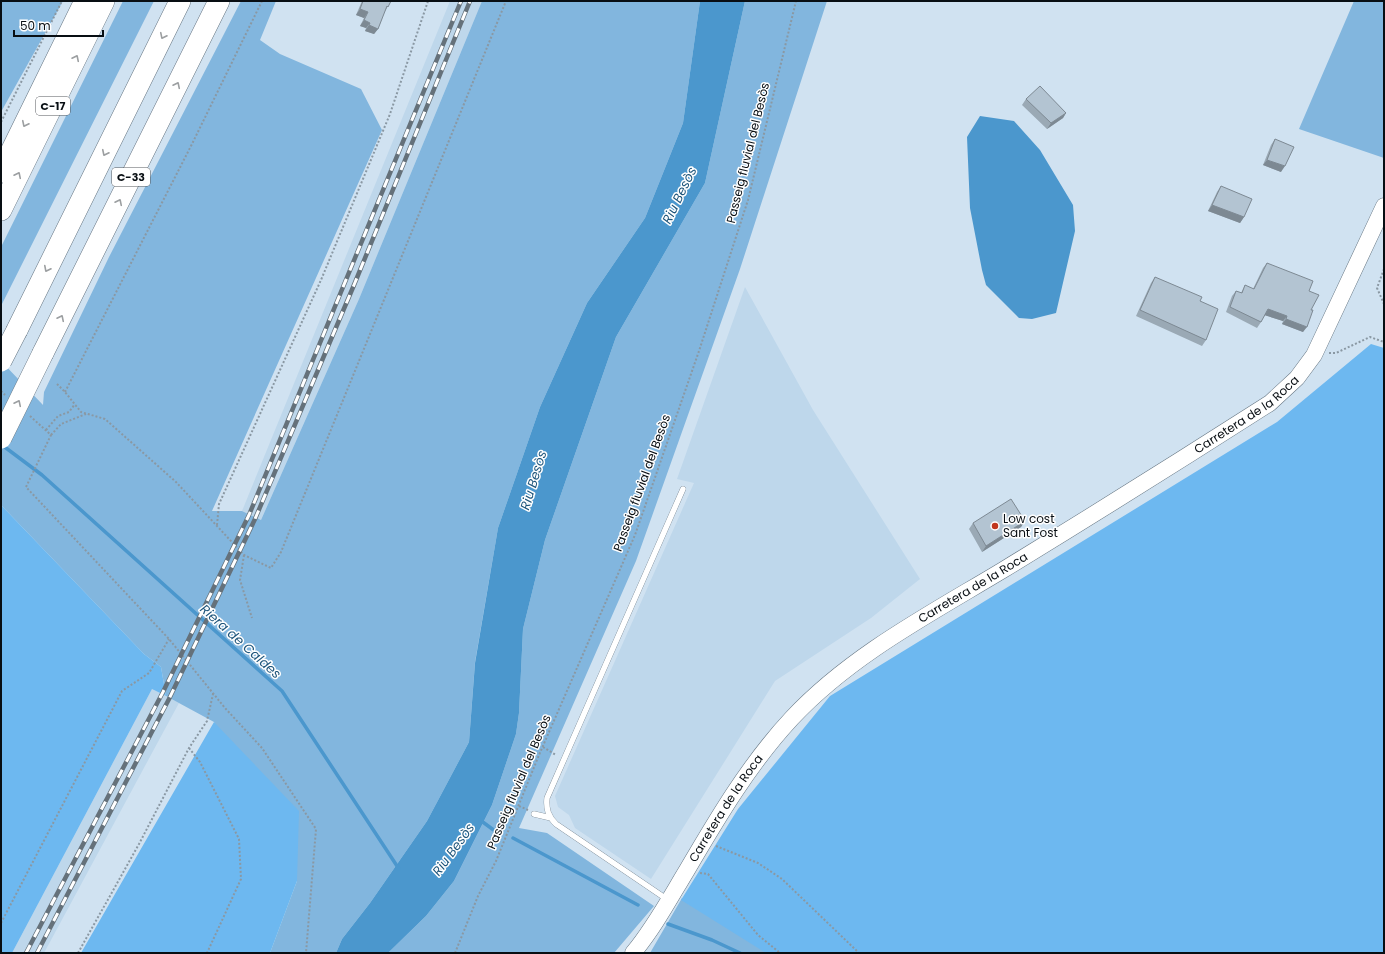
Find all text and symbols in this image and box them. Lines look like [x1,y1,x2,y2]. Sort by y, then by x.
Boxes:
scale bar [14,12,103,38]
text: 50 m [20,17,51,34]
one-way arrow [160,32,168,39]
one-way arrow [71,55,79,63]
street label: Passeig fluvial del Besòs [722,81,773,225]
one-way arrow [172,82,179,90]
road number: C-17 [36,97,70,115]
one-way arrow [22,120,30,127]
one-way arrow [102,148,110,156]
water label: Riu Besòs [657,163,701,227]
road number: C-33 [112,168,150,186]
one-way arrow [13,172,21,179]
one-way arrow [114,198,122,206]
one-way arrow [44,265,52,272]
one-way arrow [56,315,64,322]
street label: Carretera de la Roca [1191,371,1302,457]
one-way arrow [13,400,21,407]
street label: Passeig fluvial del Besòs [609,412,674,554]
water label: Riu Besòs [515,448,552,512]
place label: Low cost Sant Fost [1003,510,1058,541]
marker: Low cost Sant Fost [990,521,1000,531]
street label: Carretera de la Roca [915,548,1031,627]
water label: Riera de Caldes [196,600,285,683]
street label: Passeig fluvial del Besòs [482,712,555,852]
street label: Carretera de la Roca [684,751,766,865]
water label: Riu Besòs [428,819,479,880]

